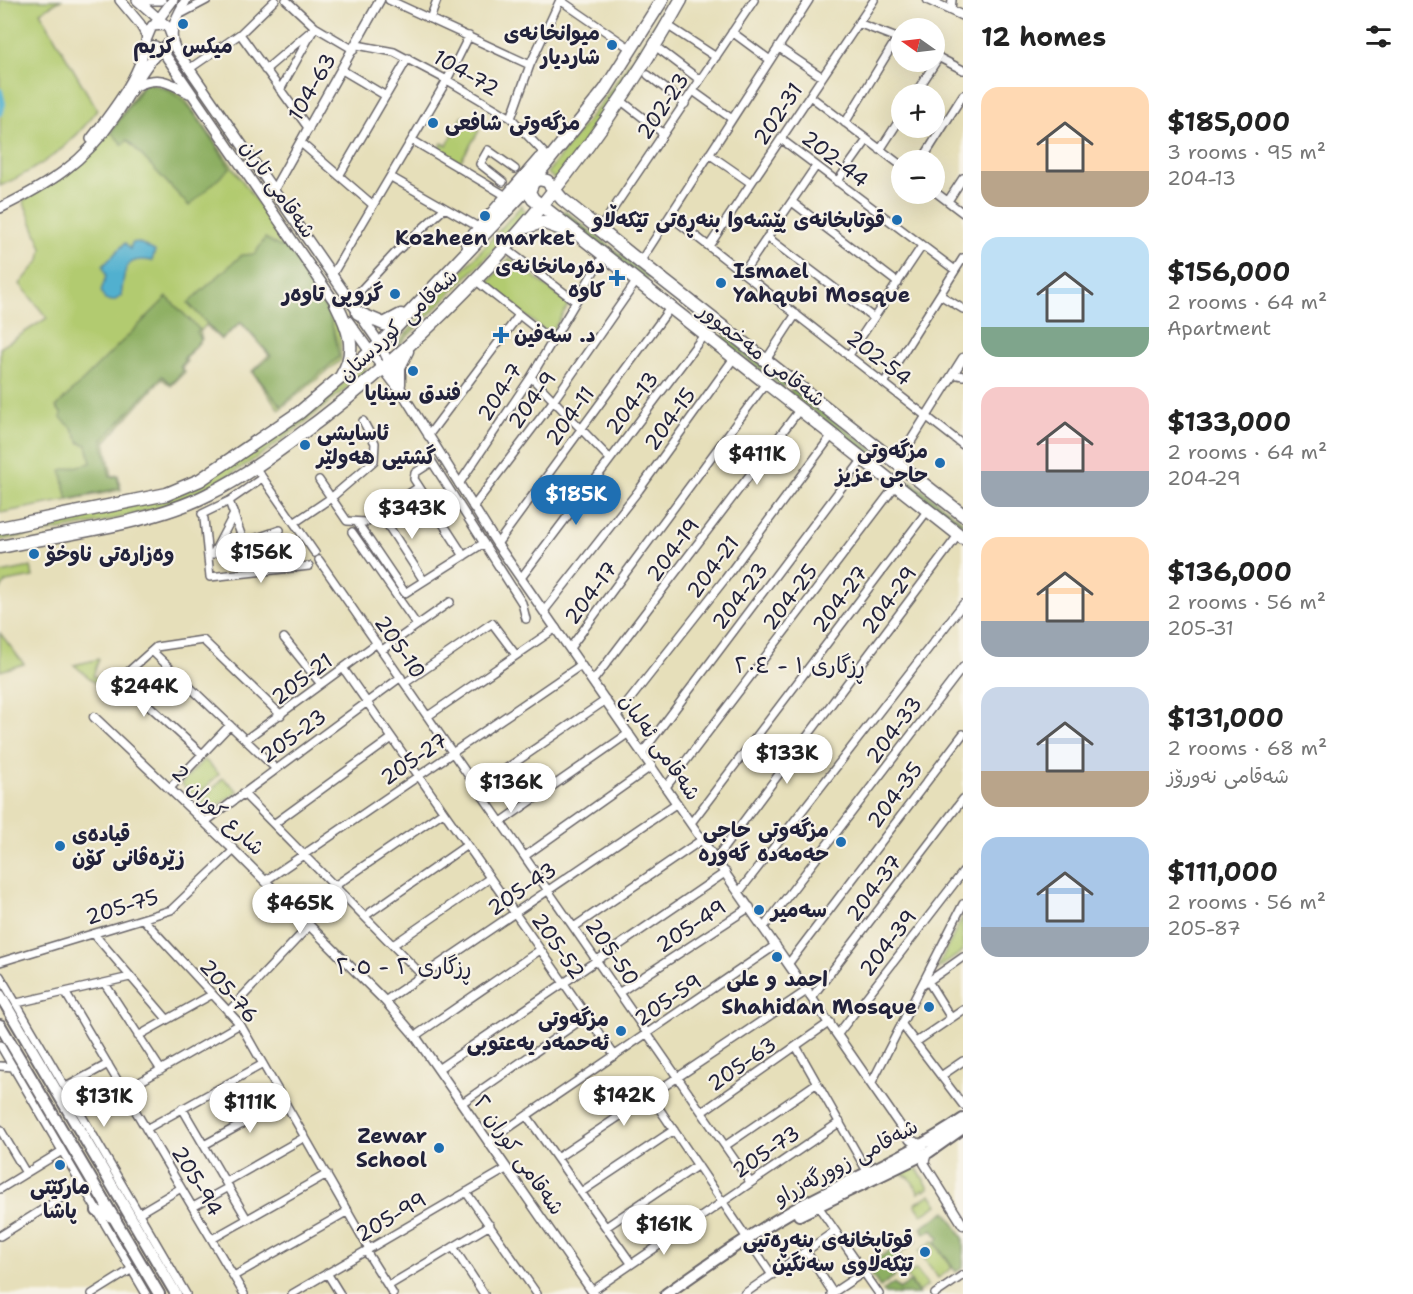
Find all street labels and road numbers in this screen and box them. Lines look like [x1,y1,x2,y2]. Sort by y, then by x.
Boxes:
street label: 104-72 [428,43,504,103]
street label: 104-63 [281,48,343,126]
street label: 202-23 [630,67,696,145]
street label: 202-31 [747,77,809,151]
street label: 202-44 [796,124,874,194]
street label: شەقامی تاران [234,134,322,244]
street label: شەقامی کوردستان [332,262,464,388]
street label: شەقامی مەخموور [691,295,831,413]
street label: 202-54 [841,324,917,392]
street label: 204-7 [471,357,529,427]
street label: 204-9 [502,365,562,435]
street label: 204-13 [599,366,665,440]
street label: 204-11 [539,381,601,451]
street label: 204-15 [638,382,702,456]
street label: 204-19 [640,513,706,587]
street label: 204-21 [680,530,746,604]
street label: 204-17 [558,556,624,630]
street label: 204-23 [706,557,774,635]
street label: 204-25 [756,558,824,636]
street label: 204-27 [806,560,874,638]
street label: 204-29 [855,560,923,640]
street label: 205-10 [368,610,432,684]
street label: 205-21 [266,647,338,711]
street label: شەقامی ئەلبان [613,688,707,806]
street label: 204-33 [859,691,929,769]
street label: 205-23 [254,702,332,770]
street label: 205-27 [375,726,453,792]
street label: 204-35 [861,756,929,834]
street label: شارع كوران 2 [165,758,271,862]
street label: 204-37 [840,849,908,927]
street label: 205-43 [482,856,562,922]
street label: 205-75 [82,883,162,931]
street label: 205-49 [651,893,731,959]
street label: 204-39 [853,904,923,982]
street label: 205-52 [525,907,591,985]
street label: 205-50 [579,913,645,991]
street label: 205-76 [193,953,265,1029]
street label: 205-59 [629,967,707,1033]
street label: 205-63 [702,1030,782,1098]
street label: شەقامی کوران ٢ [467,1089,571,1221]
street label: شەقامی زوورگەزراو [768,1112,923,1212]
street label: 205-73 [727,1119,805,1185]
street label: 205-94 [165,1141,229,1221]
street label: 205-99 [350,1186,432,1248]

